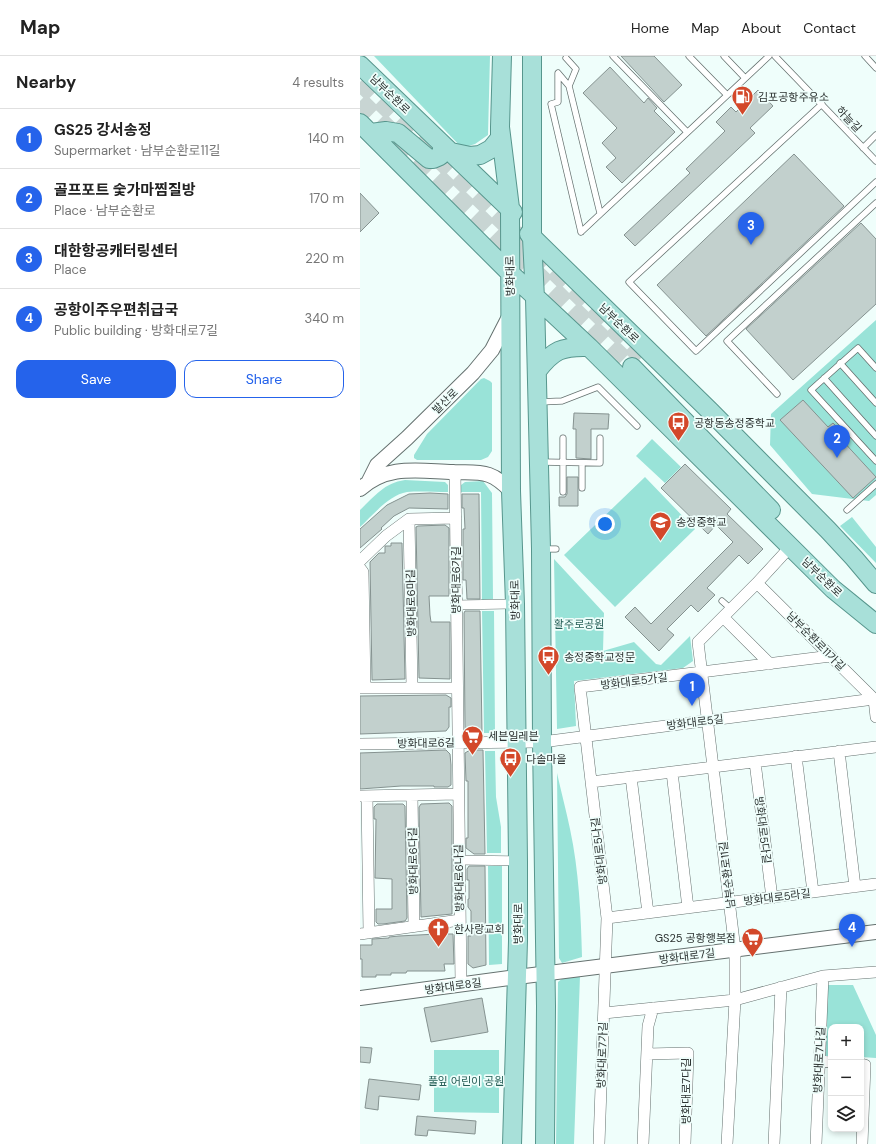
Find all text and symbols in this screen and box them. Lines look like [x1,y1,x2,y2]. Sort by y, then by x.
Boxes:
text: Map [20,15,60,40]
text: Home [631,19,669,37]
text: Map [691,19,719,37]
text: About [741,19,781,37]
text: Contact [803,19,856,37]
text: Nearby [16,71,76,93]
street label: 남부순환로 [367,71,413,117]
text: 4 results [292,74,344,91]
fuel station icon: 김포공항주유소 [729,84,755,117]
place label: 김포공항주유소 [758,90,829,104]
street label: 하늘길 [833,103,865,135]
text: GS25 강서송정 [54,120,151,140]
text: 1 [27,130,31,147]
text: 140 m [308,130,344,147]
text: Supermarket · 남부순환로11길 [54,142,221,159]
text: 골프포트 숯가마찜질방 [54,180,196,200]
text: 2 [25,190,33,207]
text: 170 m [309,190,344,207]
text: Place · 남부순환로 [54,202,156,219]
pin: 3 [738,212,764,245]
text: 대한항공캐터링센터 [54,241,178,261]
text: 3 [25,250,33,267]
text: 220 m [305,250,344,267]
street label: 방화대로 [503,256,517,296]
text: Place [54,261,86,278]
text: 공항이주우편취급국 [54,300,178,320]
street label: 남부순환로 [596,300,642,346]
text: 4 [25,310,33,327]
text: 340 m [304,310,344,327]
text: Public building · 방화대로7길 [54,322,218,339]
button: Save [16,360,176,398]
button: Share [184,360,344,398]
street label: 발산로 [429,385,461,417]
bus stop icon: 공항동송정중학교 [665,410,691,443]
place label: 공항동송정중학교 [694,416,775,430]
pin: 2 [824,425,850,458]
school or university icon: 송정중학교 [648,509,674,542]
your location [595,514,615,534]
place label: 송정중학교 [676,515,727,529]
street label: 방화대로6가길 [449,546,463,614]
street label: 남부순환로 [799,554,845,600]
street label: 방화대로6마길 [403,569,419,637]
street label: 방화대로 [508,580,522,620]
street label: 남부순환로11가길 [784,609,848,673]
park label: 활주로공원 [554,617,604,631]
bus stop icon: 송정중학교정문 [536,644,562,677]
place label: 송정중학교정문 [564,650,635,664]
street label: 방화대로5가길 [600,670,668,692]
pin: 1 [679,673,705,706]
street label: 방화대로5길 [666,712,724,732]
supermarket icon: 세븐일레븐 [460,723,486,756]
place label: 세븐일레븐 [488,729,539,743]
street label: 방화대로6길 [397,735,455,751]
bus stop icon: 다솔마을 [497,746,523,779]
place label: 다솔마을 [526,752,566,766]
street label: 방화대로5다길 [752,796,774,864]
street label: 방화대로5나길 [588,817,610,885]
street label: 방화대로6다길 [405,827,421,895]
street label: 남부순환로11길 [716,841,738,909]
street label: 방화대로6나길 [451,844,467,912]
street label: 방화대로5라길 [743,886,811,908]
street label: 방화대로 [511,904,525,944]
pin: 4 [839,914,865,947]
church icon: 한사랑교회 [425,916,451,949]
place label: 한사랑교회 [454,922,505,936]
supermarket icon: GS25 공항행복점 [739,925,765,958]
place label: GS25 공항행복점 [655,931,736,945]
street label: 방화대로7길 [658,946,716,966]
street label: 방화대로8길 [424,975,482,997]
street label: 방화대로7가길 [594,1021,610,1089]
map controls [828,1024,864,1132]
button: + [828,1024,864,1060]
street label: 방화대로7나길 [810,1026,828,1094]
street label: 방화대로7다길 [679,1058,693,1124]
button: − [828,1060,864,1096]
park label: 풀잎 어린이 공원 [428,1074,504,1088]
button: layers [828,1096,864,1132]

